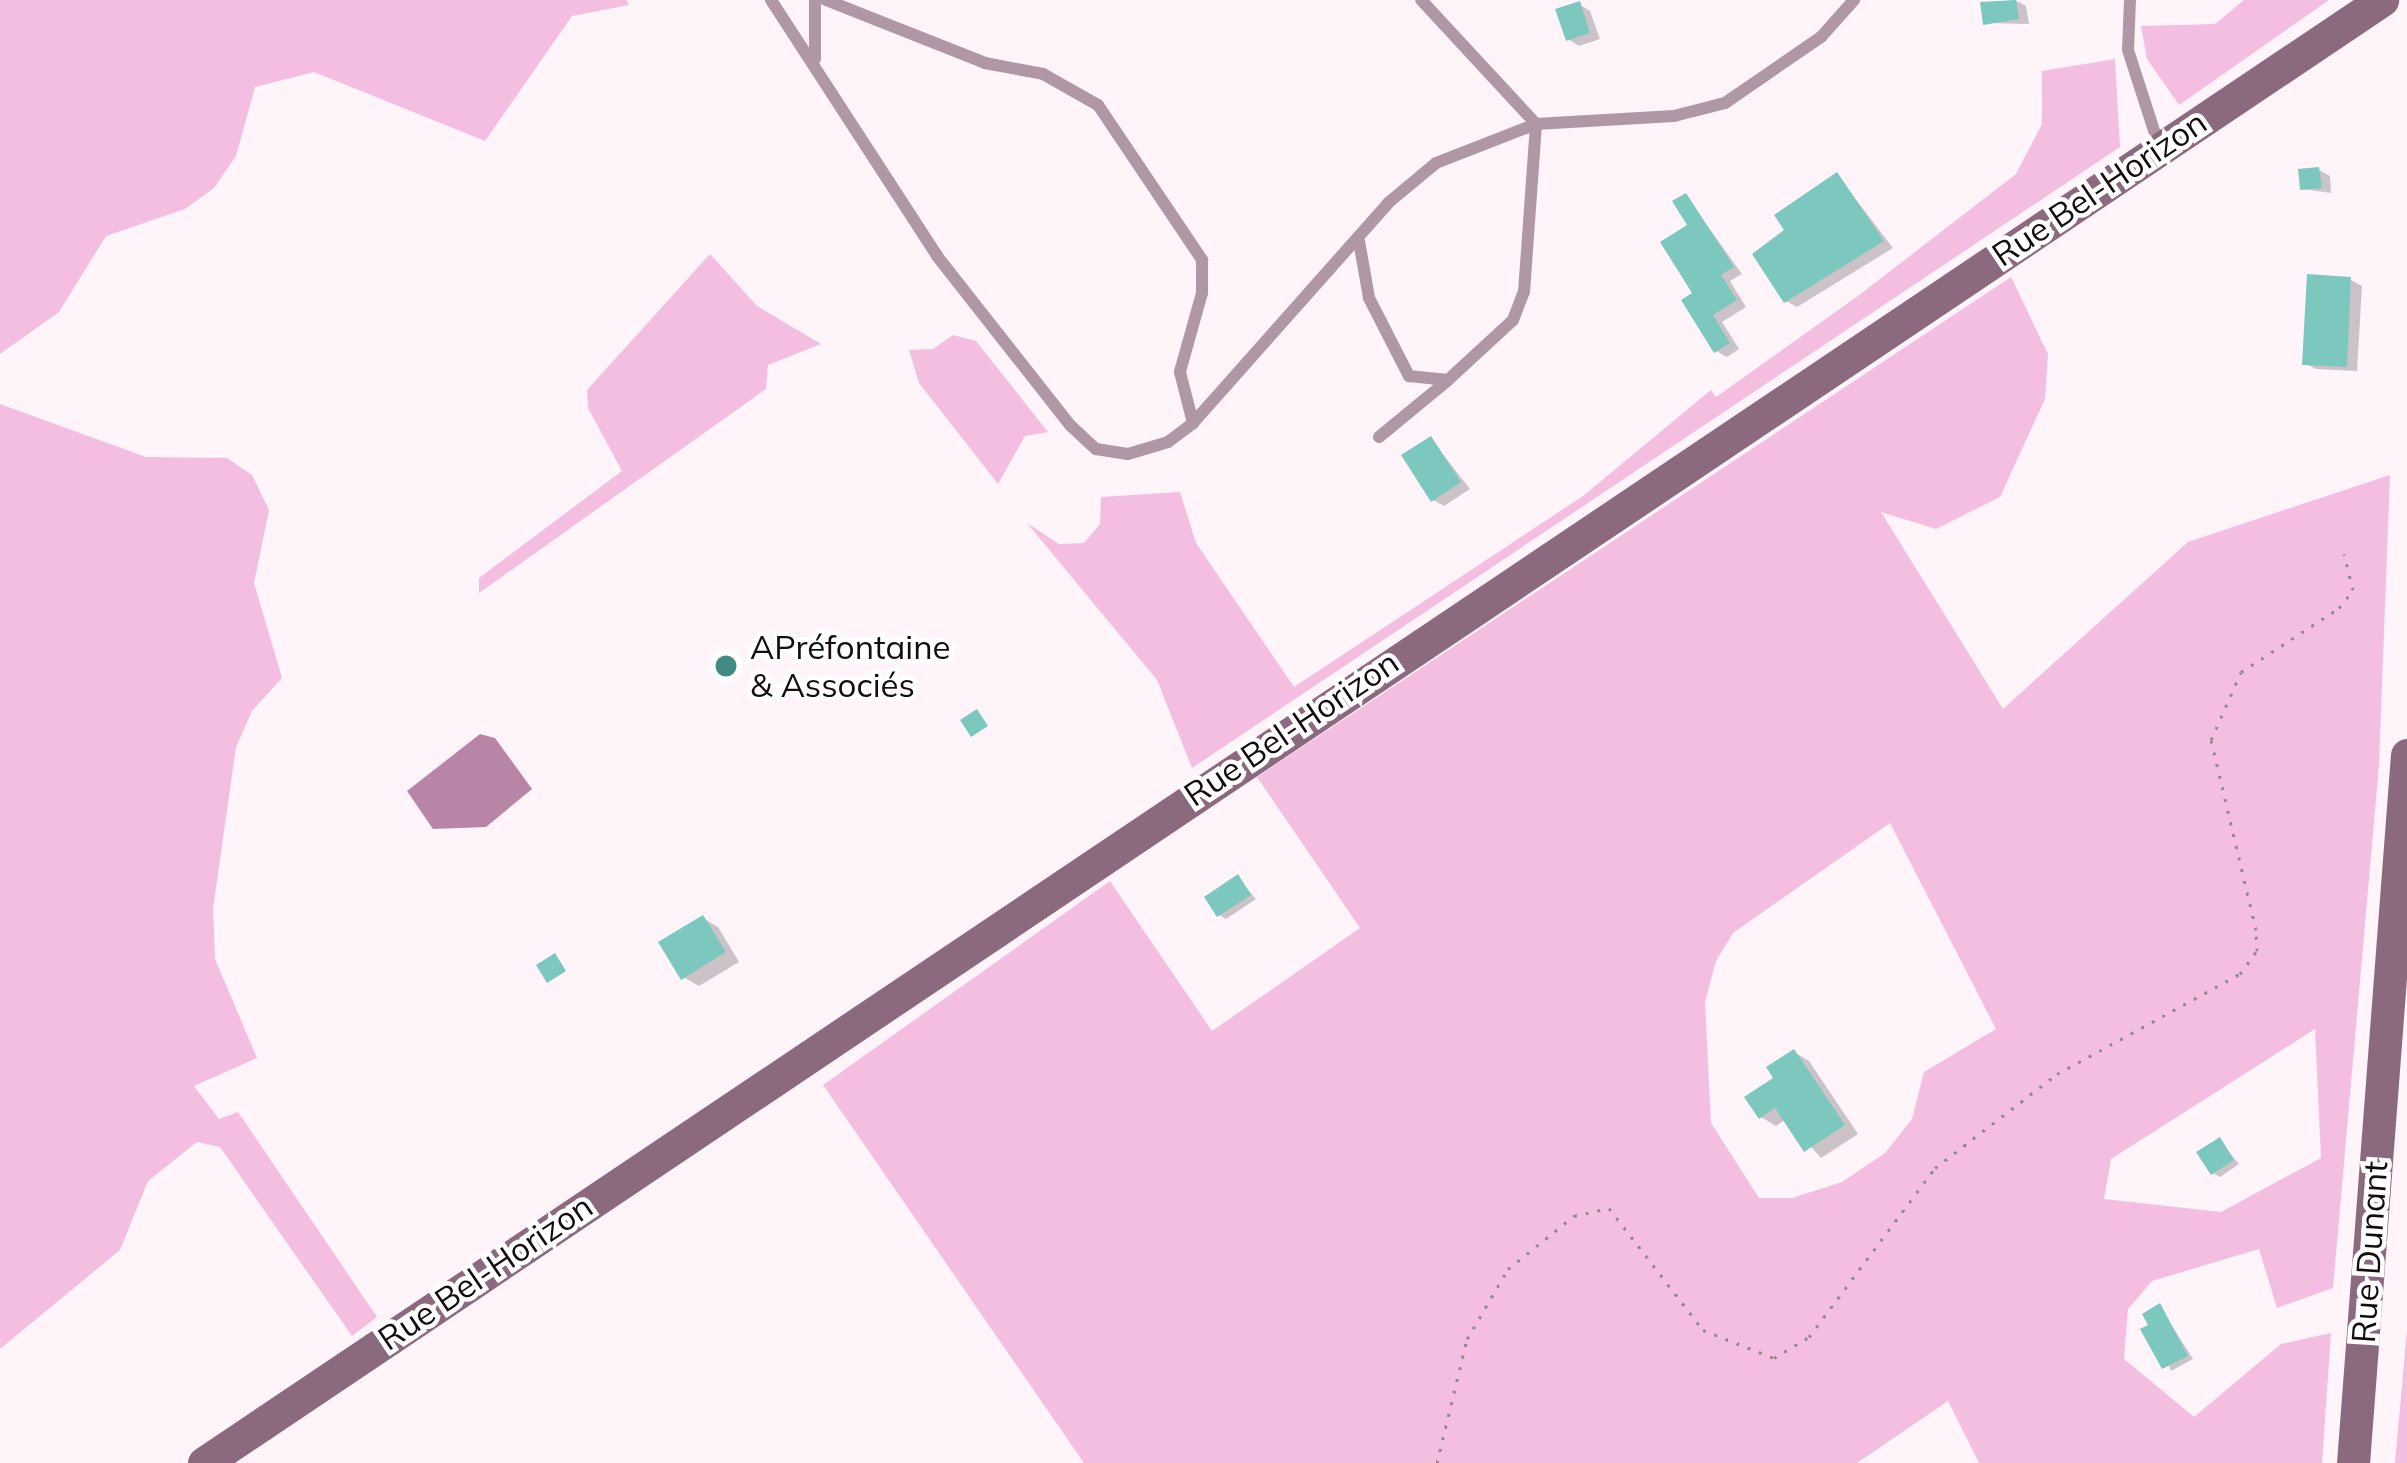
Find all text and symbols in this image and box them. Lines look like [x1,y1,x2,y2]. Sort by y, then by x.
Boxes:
street label: Rue Bel-Horizon [1984,102,2214,274]
place label: APréfontaine & Associés [750,627,950,705]
street label: Rue Bel-Horizon [1176,642,1406,814]
marker: APréfontaine & Associés [713,653,739,679]
street label: Rue Dunant [2343,1160,2395,1344]
street label: Rue Bel-Horizon [370,1186,600,1358]

